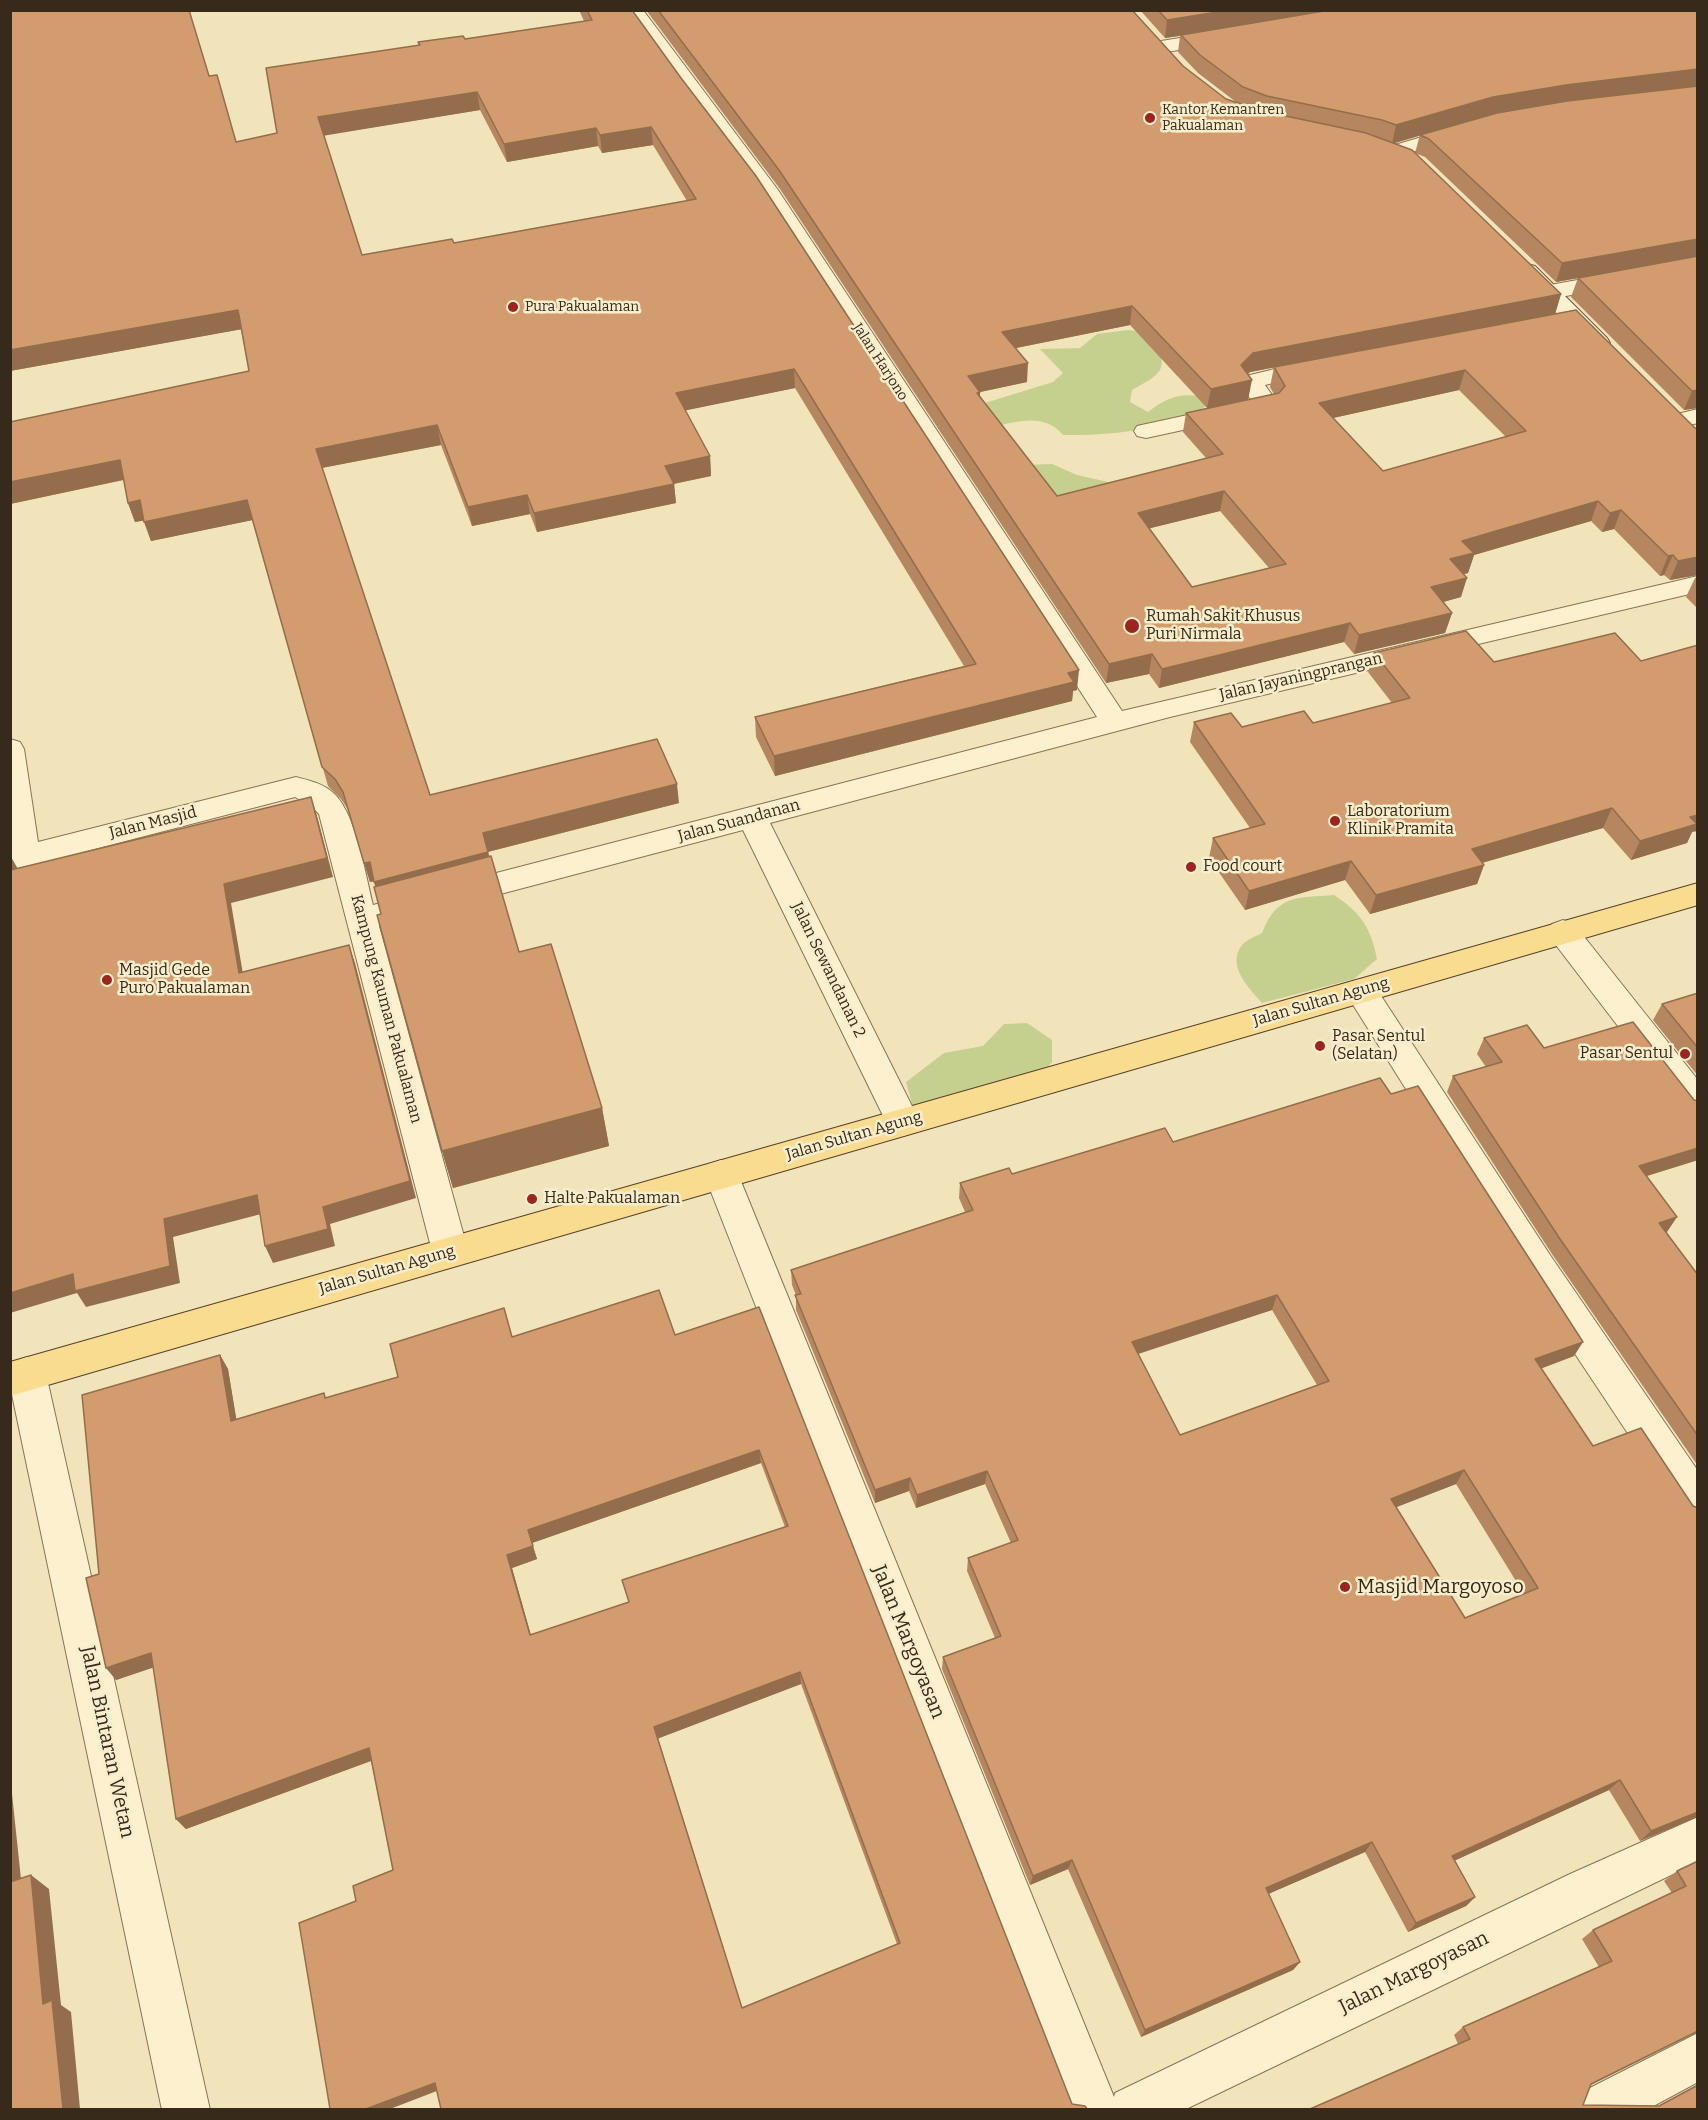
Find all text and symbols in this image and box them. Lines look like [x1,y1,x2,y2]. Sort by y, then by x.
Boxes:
place label: Kantor Kemantren Pakualaman [1162,102,1284,134]
marker: Kantor Kemantren Pakualaman [1143,111,1157,125]
place label: Pura Pakualaman [525,299,639,315]
marker: Pura Pakualaman [506,300,520,314]
street label: Jalan Harjono [849,320,911,404]
place label: Rumah Sakit Khusus Puri Nirmala [1146,607,1300,645]
marker: Rumah Sakit Khusus Puri Nirmala [1123,617,1141,635]
street label: Jalan Jayaningprangan [1218,649,1384,705]
street label: Jalan Suandanan [676,796,802,846]
place label: Laboratorium Klinik Pramita [1347,802,1454,840]
street label: Jalan Masjid [107,803,199,843]
marker: Laboratorium Klinik Pramita [1328,814,1342,828]
place label: Food court [1203,857,1282,877]
marker: Food court [1184,860,1198,874]
street label: Kampung Kauman Pakualaman [346,893,426,1125]
street label: Jalan Sewandanan 2 [787,899,869,1041]
place label: Masjid Gede Puro Pakualaman [119,961,250,999]
marker: Masjid Gede Puro Pakualaman [100,973,114,987]
street label: Jalan Sultan Agung [1251,973,1391,1031]
place label: Pasar Sentul (Selatan) [1332,1027,1425,1065]
marker: Pasar Sentul (Selatan) [1313,1039,1327,1053]
place label: Pasar Sentul [1580,1044,1673,1064]
marker: Pasar Sentul [1678,1047,1692,1061]
street label: Jalan Sultan Agung [784,1107,924,1165]
place label: Halte Pakualaman [544,1189,680,1209]
marker: Halte Pakualaman [525,1192,539,1206]
street label: Jalan Sultan Agung [317,1241,457,1299]
street label: Jalan Margoyasan [866,1562,950,1722]
place label: Masjid Margoyoso [1357,1575,1524,1599]
marker: Masjid Margoyoso [1338,1580,1352,1594]
street label: Jalan Bintaran Wetan [75,1644,139,1840]
street label: Jalan Margoyasan [1335,1926,1493,2020]

